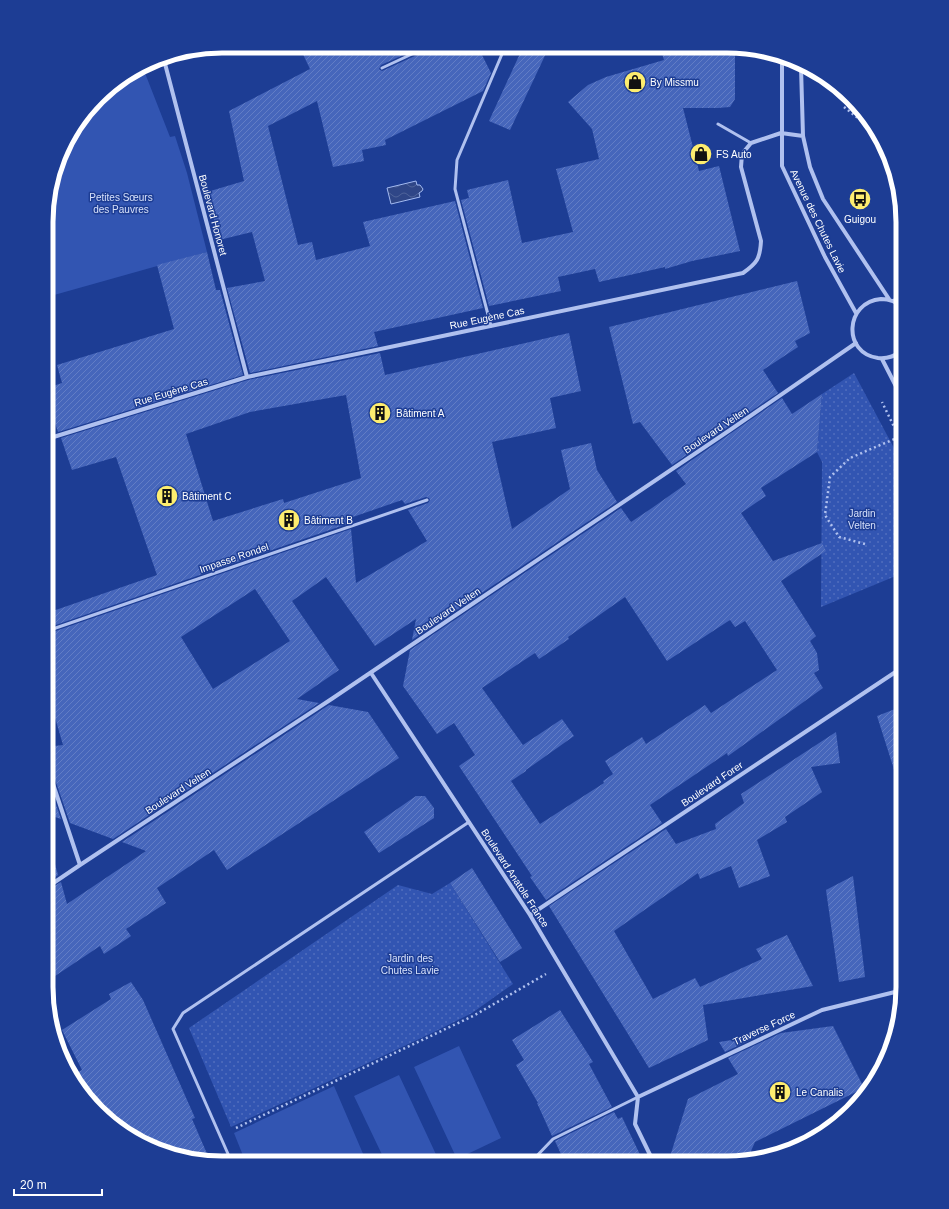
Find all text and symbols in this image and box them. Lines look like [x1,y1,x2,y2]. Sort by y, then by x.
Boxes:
shop icon: By Missmu [622,69,648,95]
place label: By Missmu [650,77,699,88]
shop icon: FS Auto [688,141,714,167]
place label: FS Auto [716,149,752,160]
street label: Avenue des Chutes Lavie [788,167,848,275]
street label: Boulevard Honoret [197,173,229,257]
bus stop icon: Guigou [847,186,873,212]
park label: Petites Sœurs des Pauvres [89,192,153,215]
place label: Guigou [844,214,876,225]
street label: Rue Eugène Cas [449,305,525,331]
street label: Rue Eugène Cas [133,376,209,408]
building icon: Bâtiment A [367,400,393,426]
street label: Boulevard Velten [682,404,750,456]
place label: Bâtiment A [396,408,445,419]
building icon: Bâtiment C [154,483,180,509]
place label: Bâtiment C [182,491,231,502]
building icon: Bâtiment B [276,507,302,533]
park label: Jardin Velten [848,508,876,531]
place label: Bâtiment B [304,515,353,526]
street label: Impasse Rondel [198,541,270,575]
street label: Boulevard Velten [414,585,482,637]
street label: Boulevard Forer [679,759,745,809]
street label: Boulevard Velten [143,766,213,816]
street label: Boulevard Anatole France [479,827,551,930]
park label: Jardin des Chutes Lavie [381,953,440,976]
street label: Traverse Force [731,1009,797,1047]
building icon: Le Canalis [767,1079,793,1105]
place label: Le Canalis [796,1087,843,1098]
scale bar [14,1171,102,1197]
text: 20 m [20,1178,47,1192]

